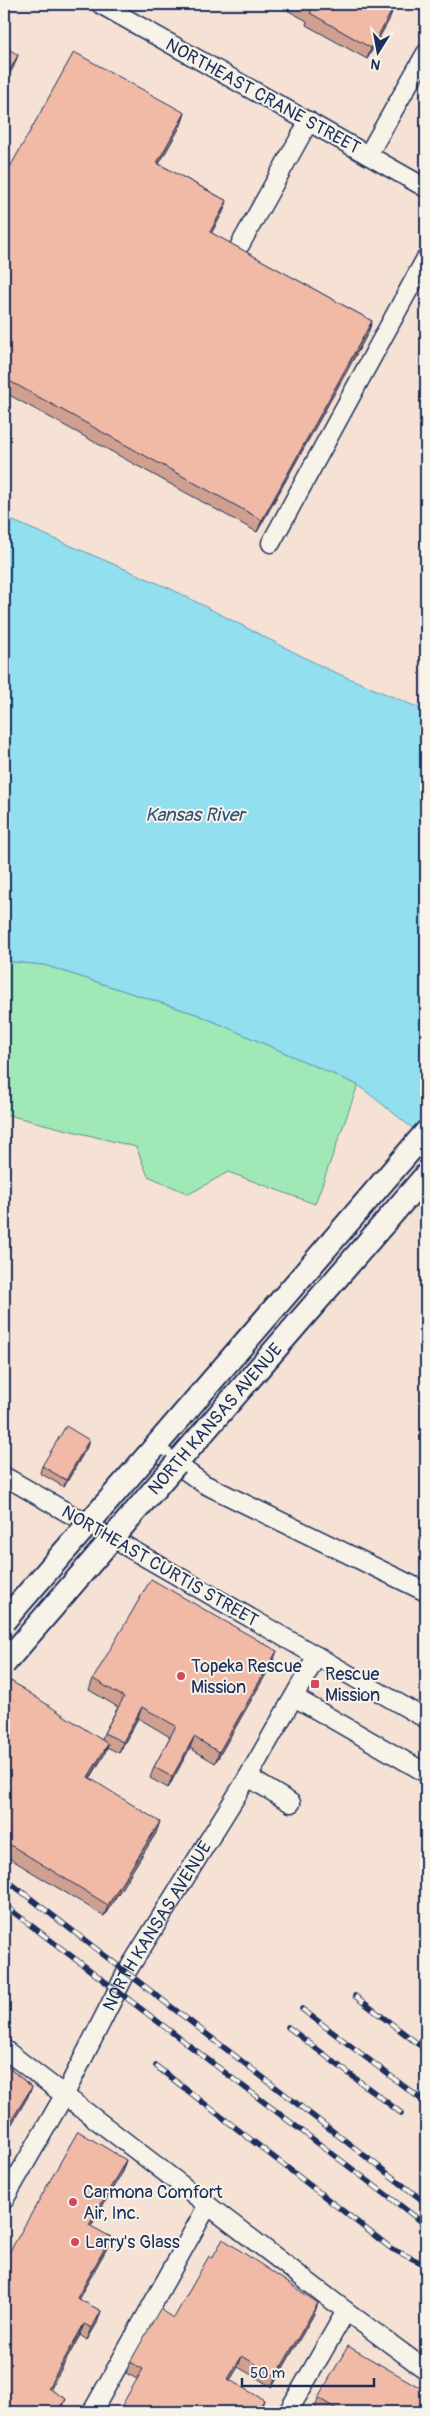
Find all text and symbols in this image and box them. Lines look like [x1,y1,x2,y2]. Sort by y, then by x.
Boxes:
north arrow [352,28,402,78]
street label: NORTHEAST CRANE STREET [161,33,364,160]
text: N [369,55,382,74]
water label: Kansas River [145,803,247,827]
street label: NORTH KANSAS AVENUE [143,1339,288,1500]
street label: NORTHEAST CURTIS STREET [57,1501,262,1632]
place label: Topeka Rescue Mission [191,1655,302,1699]
place label: Rescue Mission [325,1663,380,1707]
marker: Topeka Rescue Mission [175,1670,187,1682]
marker: Rescue Mission [309,1678,321,1690]
street label: NORTH KANSAS AVENUE [98,1837,217,2015]
place label: Carmona Comfort Air, Inc. [83,2181,223,2225]
marker: Carmona Comfort Air, Inc. [67,2196,79,2208]
place label: Larry's Glass [85,2231,180,2254]
marker: Larry's Glass [69,2236,81,2248]
scale bar [242,2356,375,2388]
text: 50 m [250,2364,285,2383]

